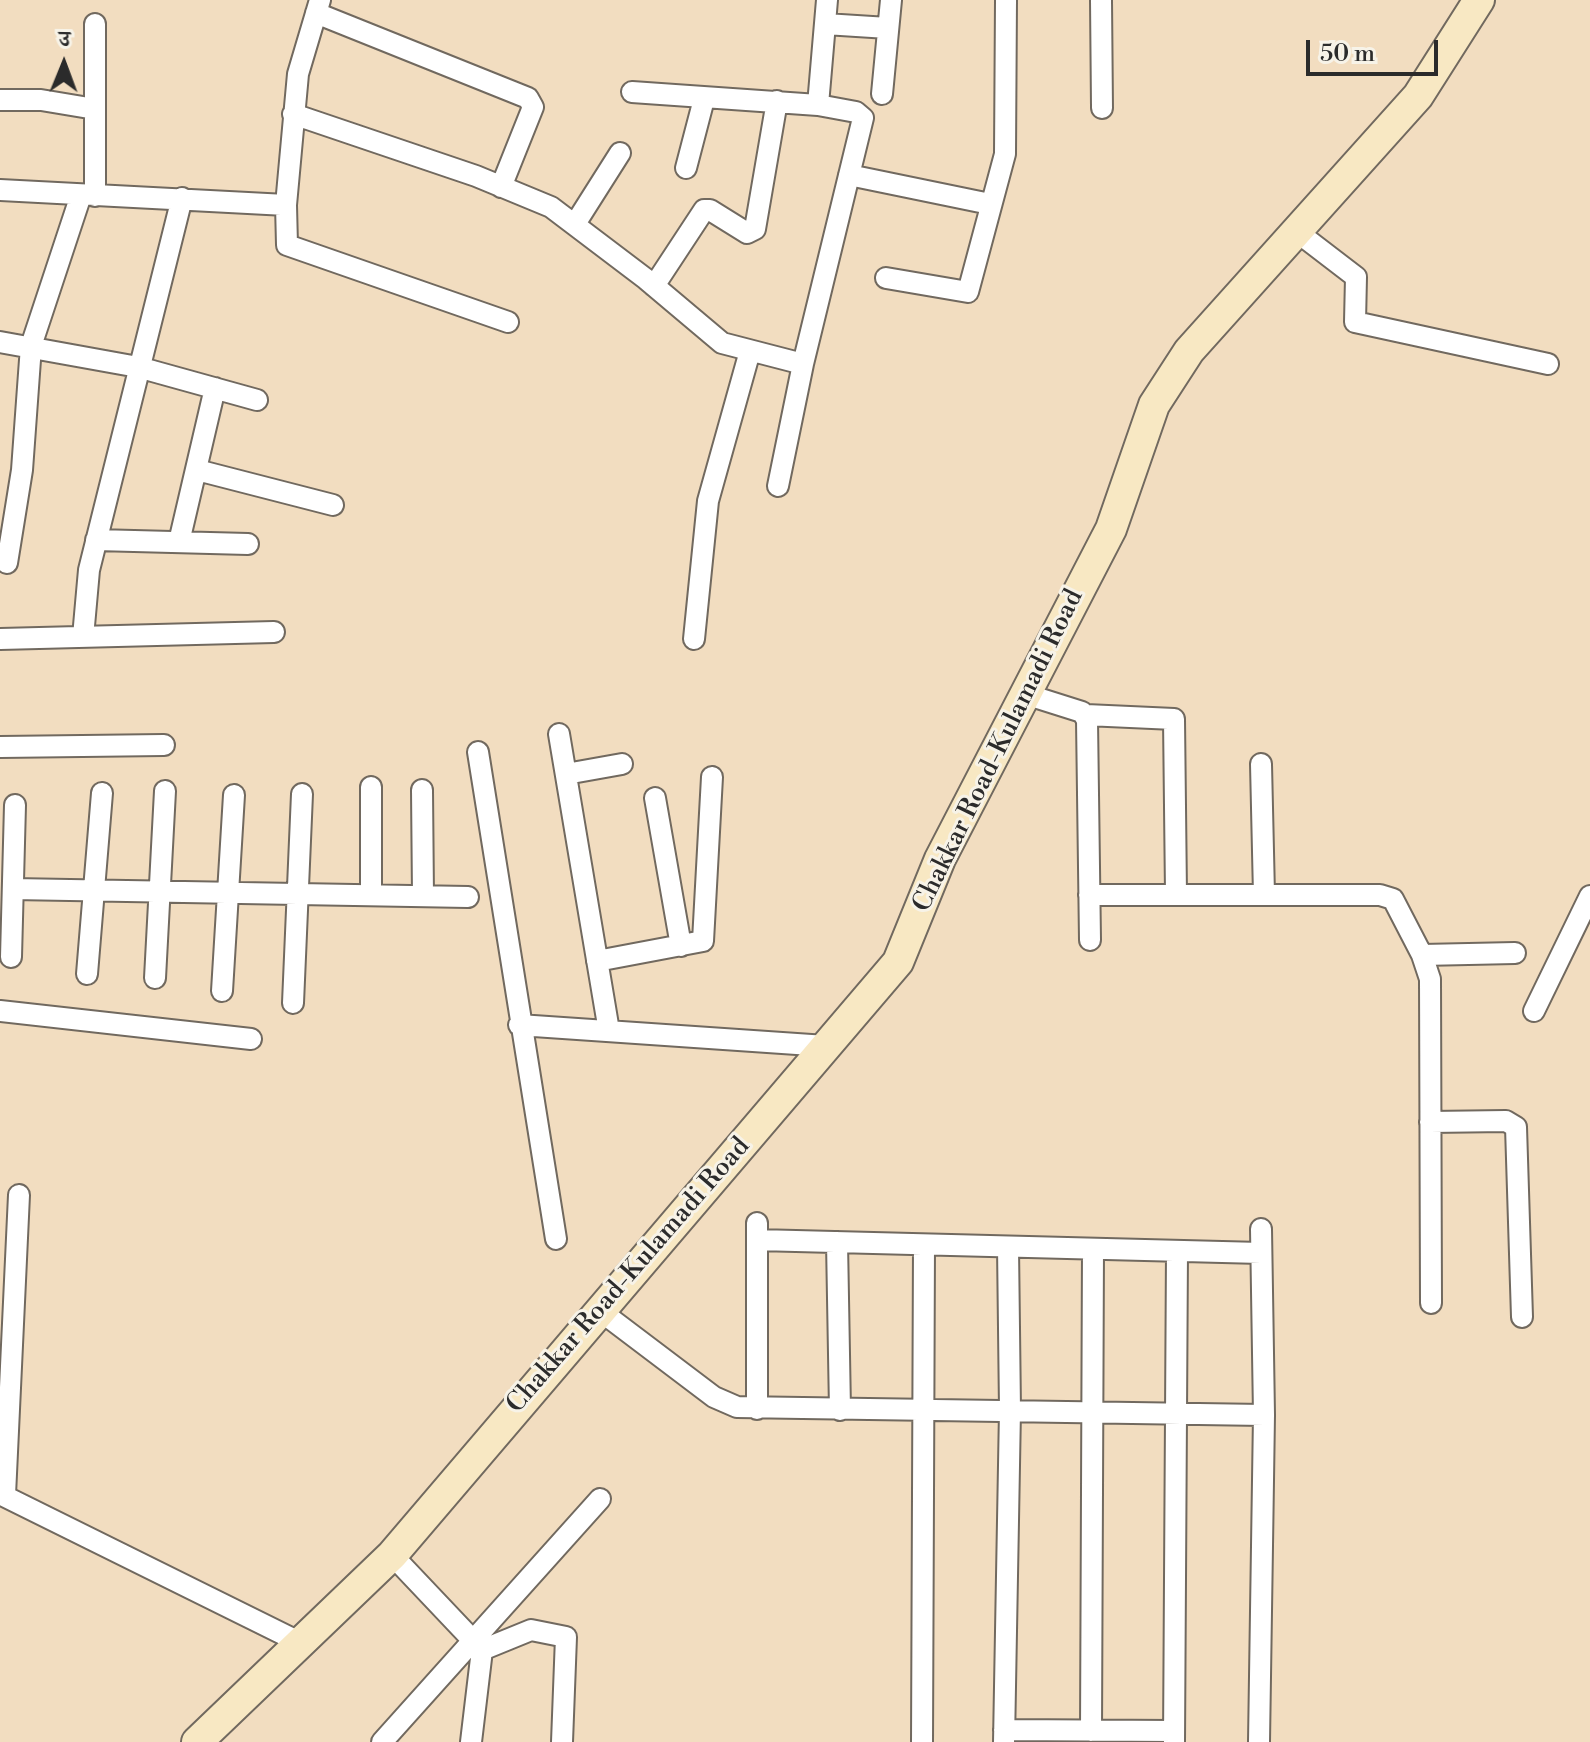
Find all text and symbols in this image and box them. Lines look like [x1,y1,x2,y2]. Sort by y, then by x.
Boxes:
north arrow [24,24,104,104]
scale bar [1310,24,1442,74]
text: उ [59,26,70,53]
text: 50 m [1320,39,1375,69]
street label: Chakkar Road-Kulamadi Road [907,585,1091,917]
street label: Chakkar Road-Kulamadi Road [501,1132,757,1420]

